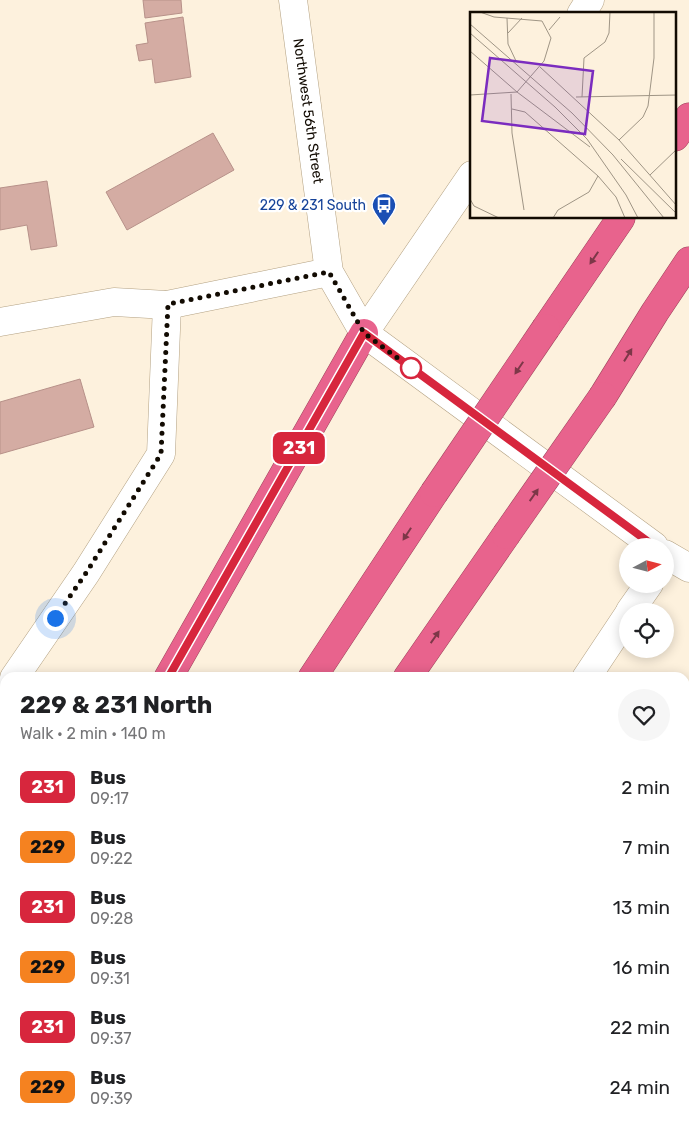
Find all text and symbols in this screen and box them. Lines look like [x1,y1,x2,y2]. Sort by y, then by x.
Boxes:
inset map [470,12,676,219]
street label: Northwest 56th Street [289,37,327,185]
bus stop icon: 229 & 231 South [371,192,397,226]
place label: 229 & 231 South [260,197,366,214]
one-way arrow [589,251,599,265]
one-way arrow [624,348,633,361]
unlabelled marker [400,357,422,379]
one-way arrow [514,361,524,375]
line badge: 231 [270,432,328,464]
text: 231 [283,437,315,459]
one-way arrow [529,488,539,502]
one-way arrow [402,527,412,540]
north arrow [619,538,674,592]
map controls [619,538,674,658]
button: locate [619,603,674,658]
your location [43,606,68,631]
one-way arrow [430,631,440,644]
button: heart [618,689,670,741]
text: 229 & 231 North [20,691,212,719]
text: Walk · 2 min · 140 m [20,724,166,743]
text: Bus [90,766,126,789]
text: 231 [31,776,64,798]
text: 2 min [621,776,670,799]
text: 09:17 [90,789,129,808]
text: Bus [90,826,126,849]
text: 229 [30,836,65,858]
text: 7 min [623,836,670,859]
text: 09:22 [90,849,133,868]
text: Bus [90,886,126,909]
text: 231 [31,896,64,918]
text: 13 min [613,896,670,919]
text: 09:28 [90,909,133,928]
text: Bus [90,946,126,969]
text: 229 [30,956,65,978]
text: 16 min [613,956,670,979]
text: 09:31 [90,969,130,988]
text: Bus [90,1006,126,1029]
text: 231 [31,1016,64,1038]
text: 22 min [610,1016,670,1039]
text: 09:37 [90,1029,132,1048]
text: Bus [90,1066,126,1089]
text: 229 [30,1076,65,1098]
text: 24 min [610,1076,670,1099]
text: 09:39 [90,1089,133,1108]

